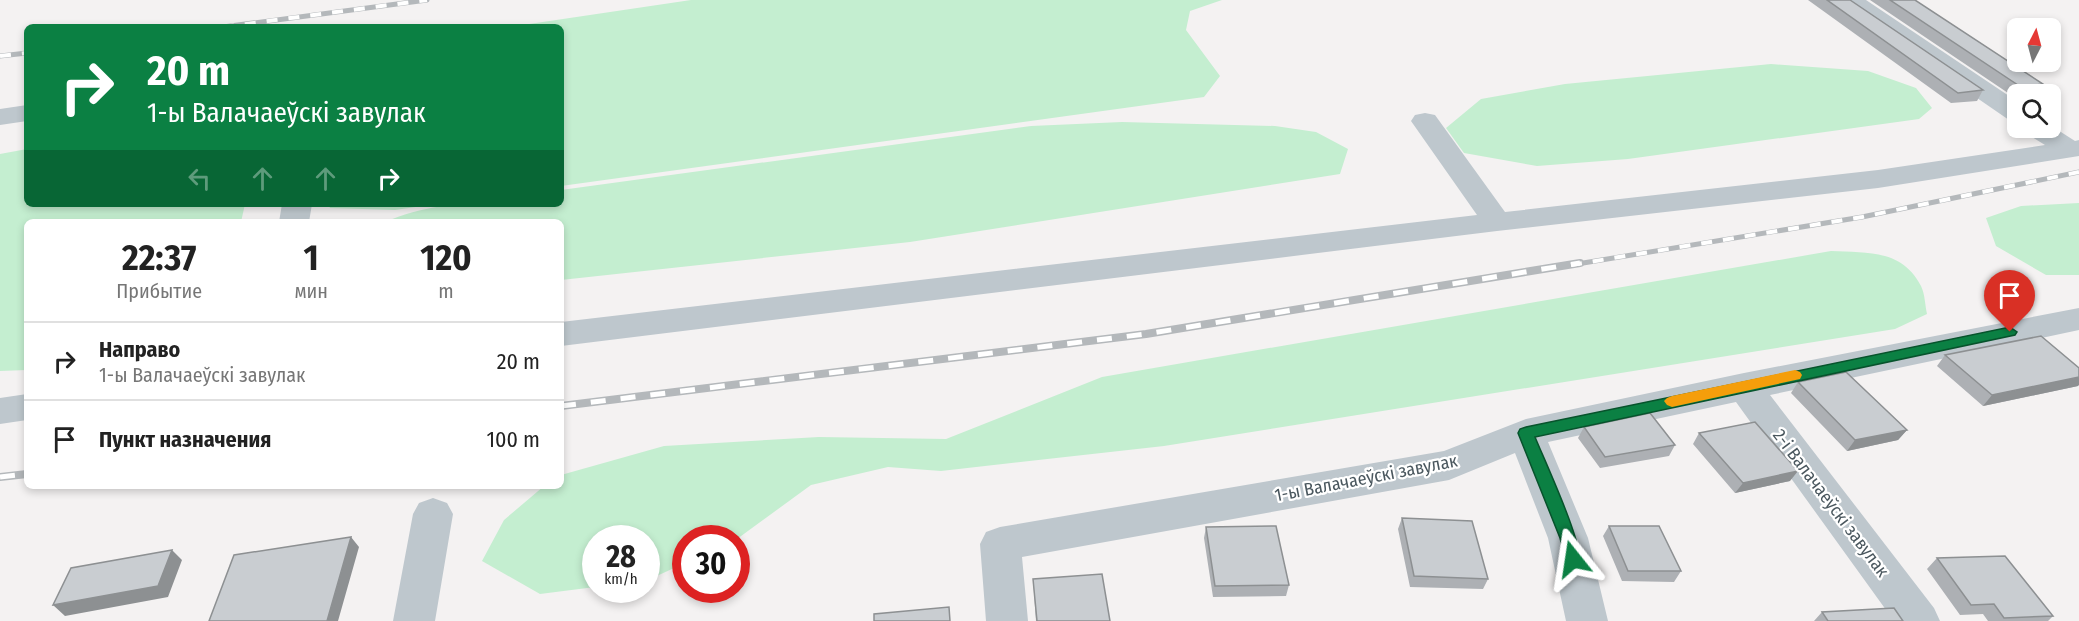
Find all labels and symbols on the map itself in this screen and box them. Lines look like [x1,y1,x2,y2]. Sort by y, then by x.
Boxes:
north arrow [2007,18,2061,72]
pin [1984,270,2035,332]
street label: 2-і Валачаеўскі завулак [1768,425,1894,582]
street label: 1-ы Валачаеўскі завулак [1273,449,1460,507]
speed limit sign: 30 [672,525,750,603]
position arrow [1541,527,1605,591]

